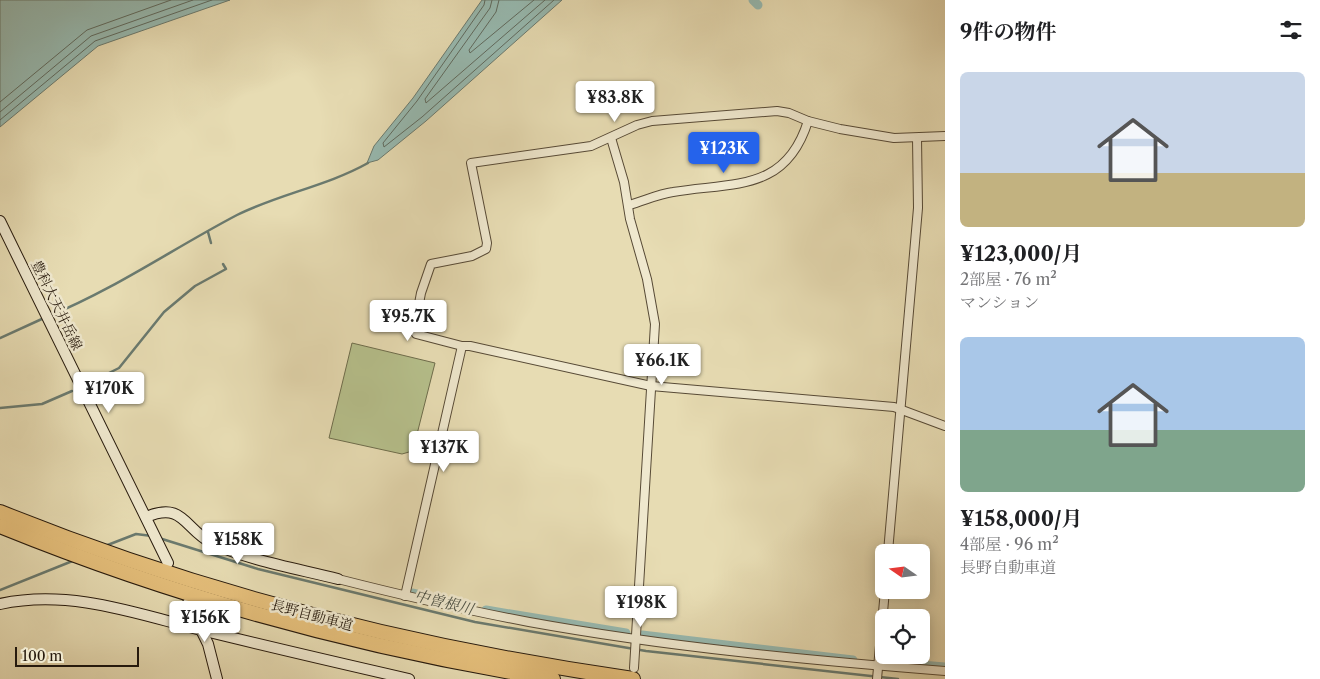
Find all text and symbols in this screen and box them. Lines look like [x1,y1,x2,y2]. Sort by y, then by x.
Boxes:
icon: filters [1277,16,1305,44]
text: 9件の物件 [960,19,1057,44]
pin: ¥83.8K [574,80,656,123]
text: ¥83.8K [587,87,643,107]
icon: home [1088,105,1178,195]
pin: ¥123K [689,132,759,174]
text: ¥123K [699,138,749,158]
text: ¥123,000/月 [960,241,1082,266]
street label: 豊科大天井岳線 [27,257,87,353]
text: 2部屋 · 76 m² [960,269,1057,289]
text: マンション [960,292,1039,312]
pin: ¥95.7K [367,300,449,342]
text: ¥95.7K [381,306,435,326]
pin: ¥66.1K [621,344,703,386]
text: ¥66.1K [635,350,689,370]
icon: home [1088,370,1178,460]
pin: ¥170K [74,372,144,414]
text: ¥170K [84,378,134,398]
pin: ¥137K [409,430,479,473]
text: ¥137K [420,437,468,457]
text: ¥158,000/月 [960,506,1083,531]
pin: ¥158K [203,522,273,565]
text: ¥158K [213,529,263,549]
text: 4部屋 · 96 m² [960,534,1059,554]
north arrow [875,544,930,599]
map controls [875,544,930,664]
text: 長野自動車道 [960,557,1056,577]
water label: 中曽根川 [413,586,477,619]
pin: ¥198K [606,586,676,628]
text: ¥198K [616,592,666,612]
street label: 長野自動車道 [269,595,355,635]
pin: ¥156K [170,600,240,643]
text: ¥156K [180,607,230,627]
button: locate [875,609,930,664]
scale bar [15,644,139,667]
text: 100 m [22,647,62,665]

